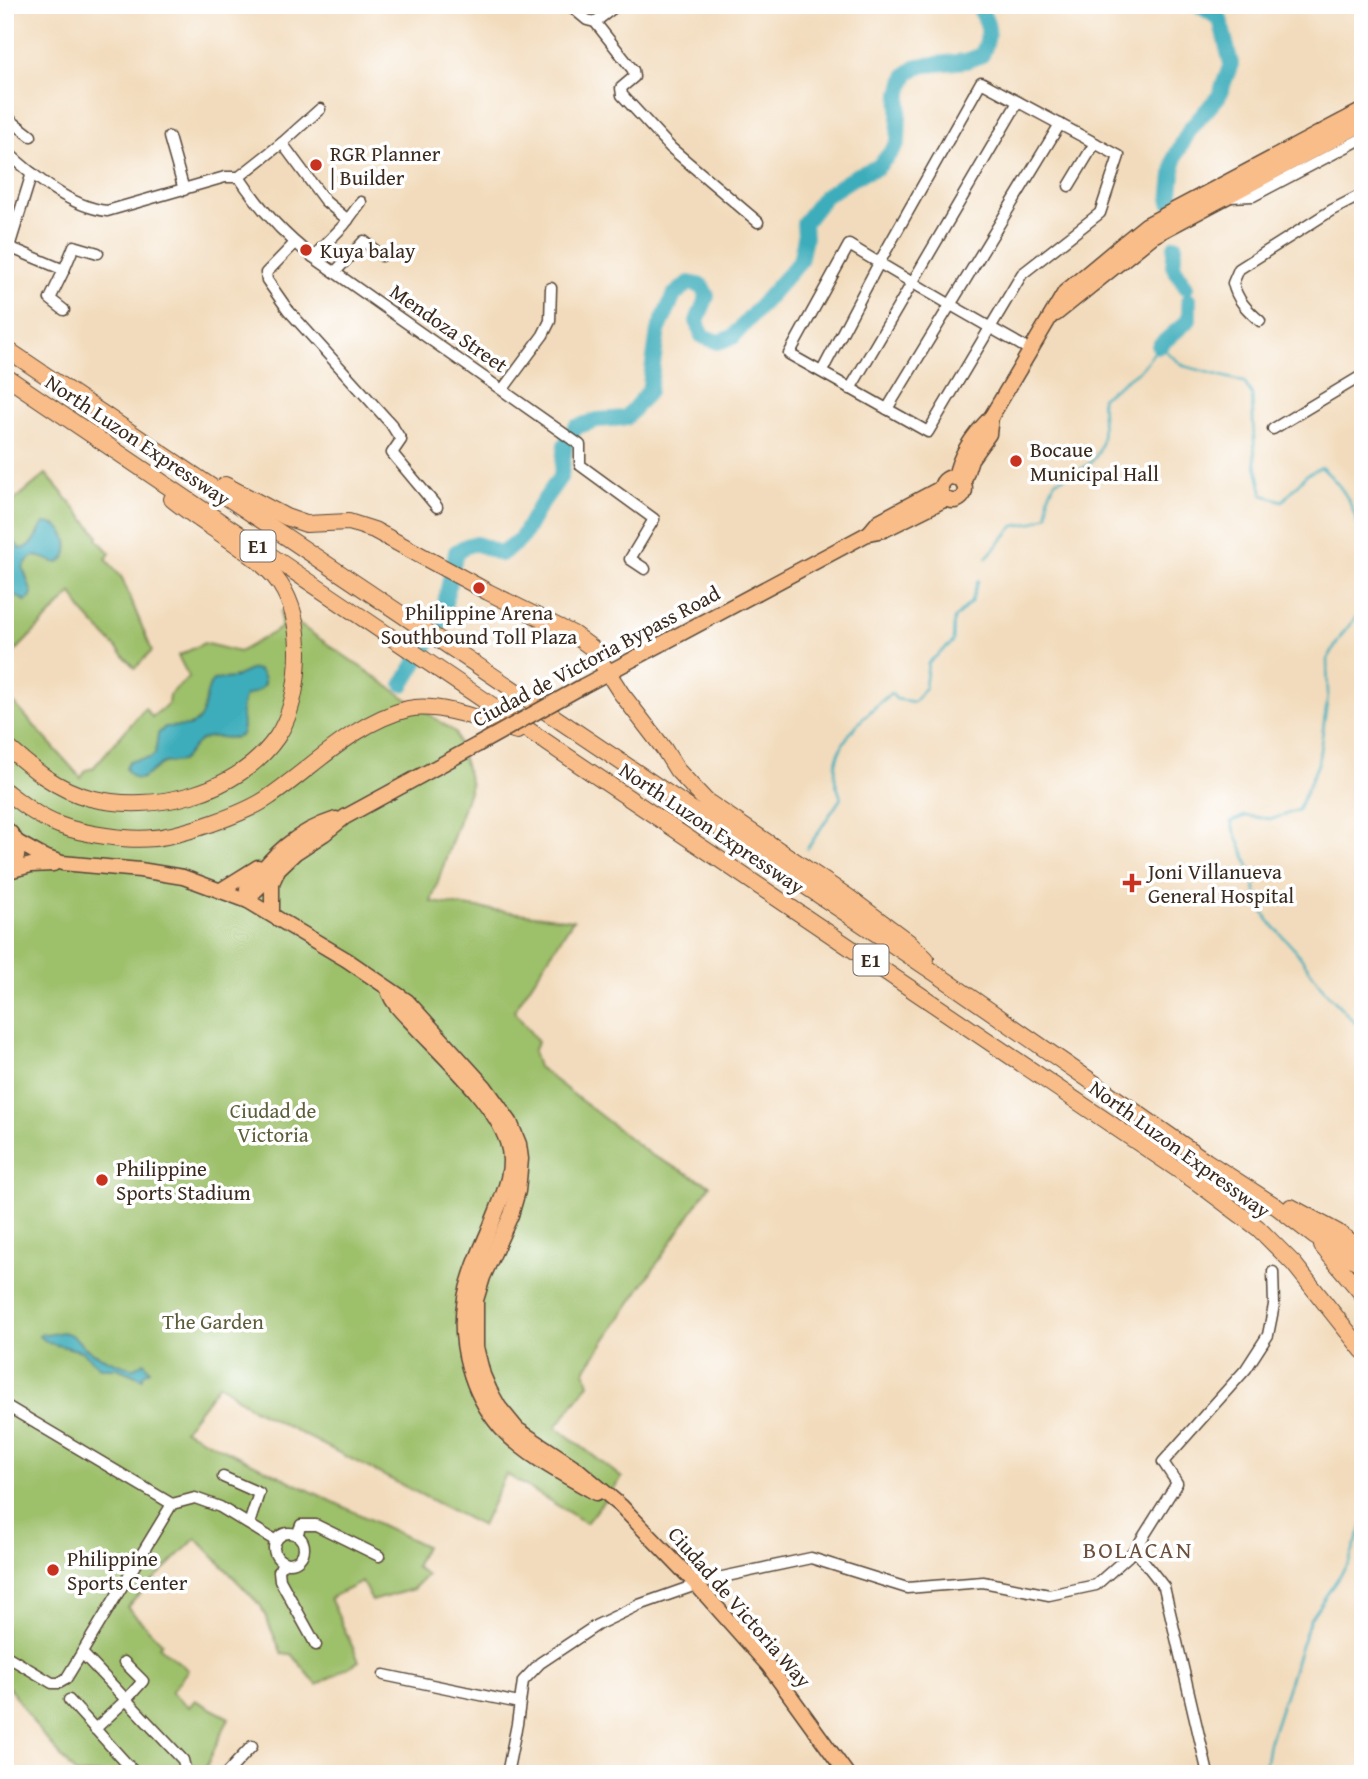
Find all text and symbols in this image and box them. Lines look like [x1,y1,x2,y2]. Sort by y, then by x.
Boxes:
place label: RGR Planner | Builder [330,138,441,193]
marker: RGR Planner | Builder [308,157,324,173]
place label: Kuya balay [320,235,416,266]
marker: Kuya balay [298,242,314,258]
street label: Mendoza Street [384,276,515,381]
street label: North Luzon Expressway [39,366,237,514]
place label: Bocaue Municipal Hall [1030,434,1159,489]
marker: Bocaue Municipal Hall [1008,453,1024,469]
road number: E1 [240,530,276,562]
street label: Ciudad de Victoria Bypass Road [467,577,726,735]
marker: Philippine Arena Southbound Toll Plaza [471,580,487,596]
place label: Philippine Arena Southbound Toll Plaza [381,597,577,652]
street label: North Luzon Expressway [613,754,811,902]
place label: Joni Villanueva General Hospital [1145,856,1294,911]
marker: Joni Villanueva General Hospital [1122,873,1142,893]
road number: E1 [854,944,888,976]
street label: North Luzon Expressway [1083,1073,1277,1226]
park label: Ciudad de Victoria [230,1095,316,1150]
place label: Philippine Sports Stadium [116,1153,251,1208]
marker: Philippine Sports Stadium [94,1172,110,1188]
park label: The Garden [162,1306,264,1337]
street label: Ciudad de Victoria Way [661,1519,819,1695]
district label: BOLACAN [1083,1532,1193,1567]
place label: Philippine Sports Center [67,1543,188,1598]
marker: Philippine Sports Center [45,1562,61,1578]

